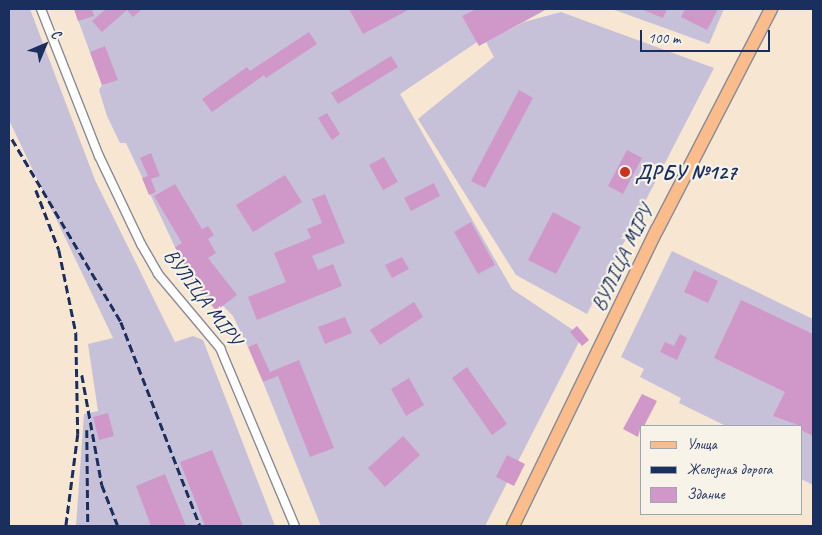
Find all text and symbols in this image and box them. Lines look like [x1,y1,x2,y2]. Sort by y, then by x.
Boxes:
north arrow [20,20,70,70]
scale bar [642,20,772,52]
text: С [48,26,64,42]
text: 100 m [648,29,680,48]
place label: ДРБУ №127 [635,159,736,185]
marker: ДРБУ №127 [619,166,631,178]
street label: ВУЛІЦА МІРУ [586,201,658,315]
street label: ВУЛІЦА МІРУ [158,244,248,350]
legend [640,425,802,515]
text: Улица [687,435,717,454]
text: Железная дорога [687,460,772,479]
text: Здание [687,485,725,504]

